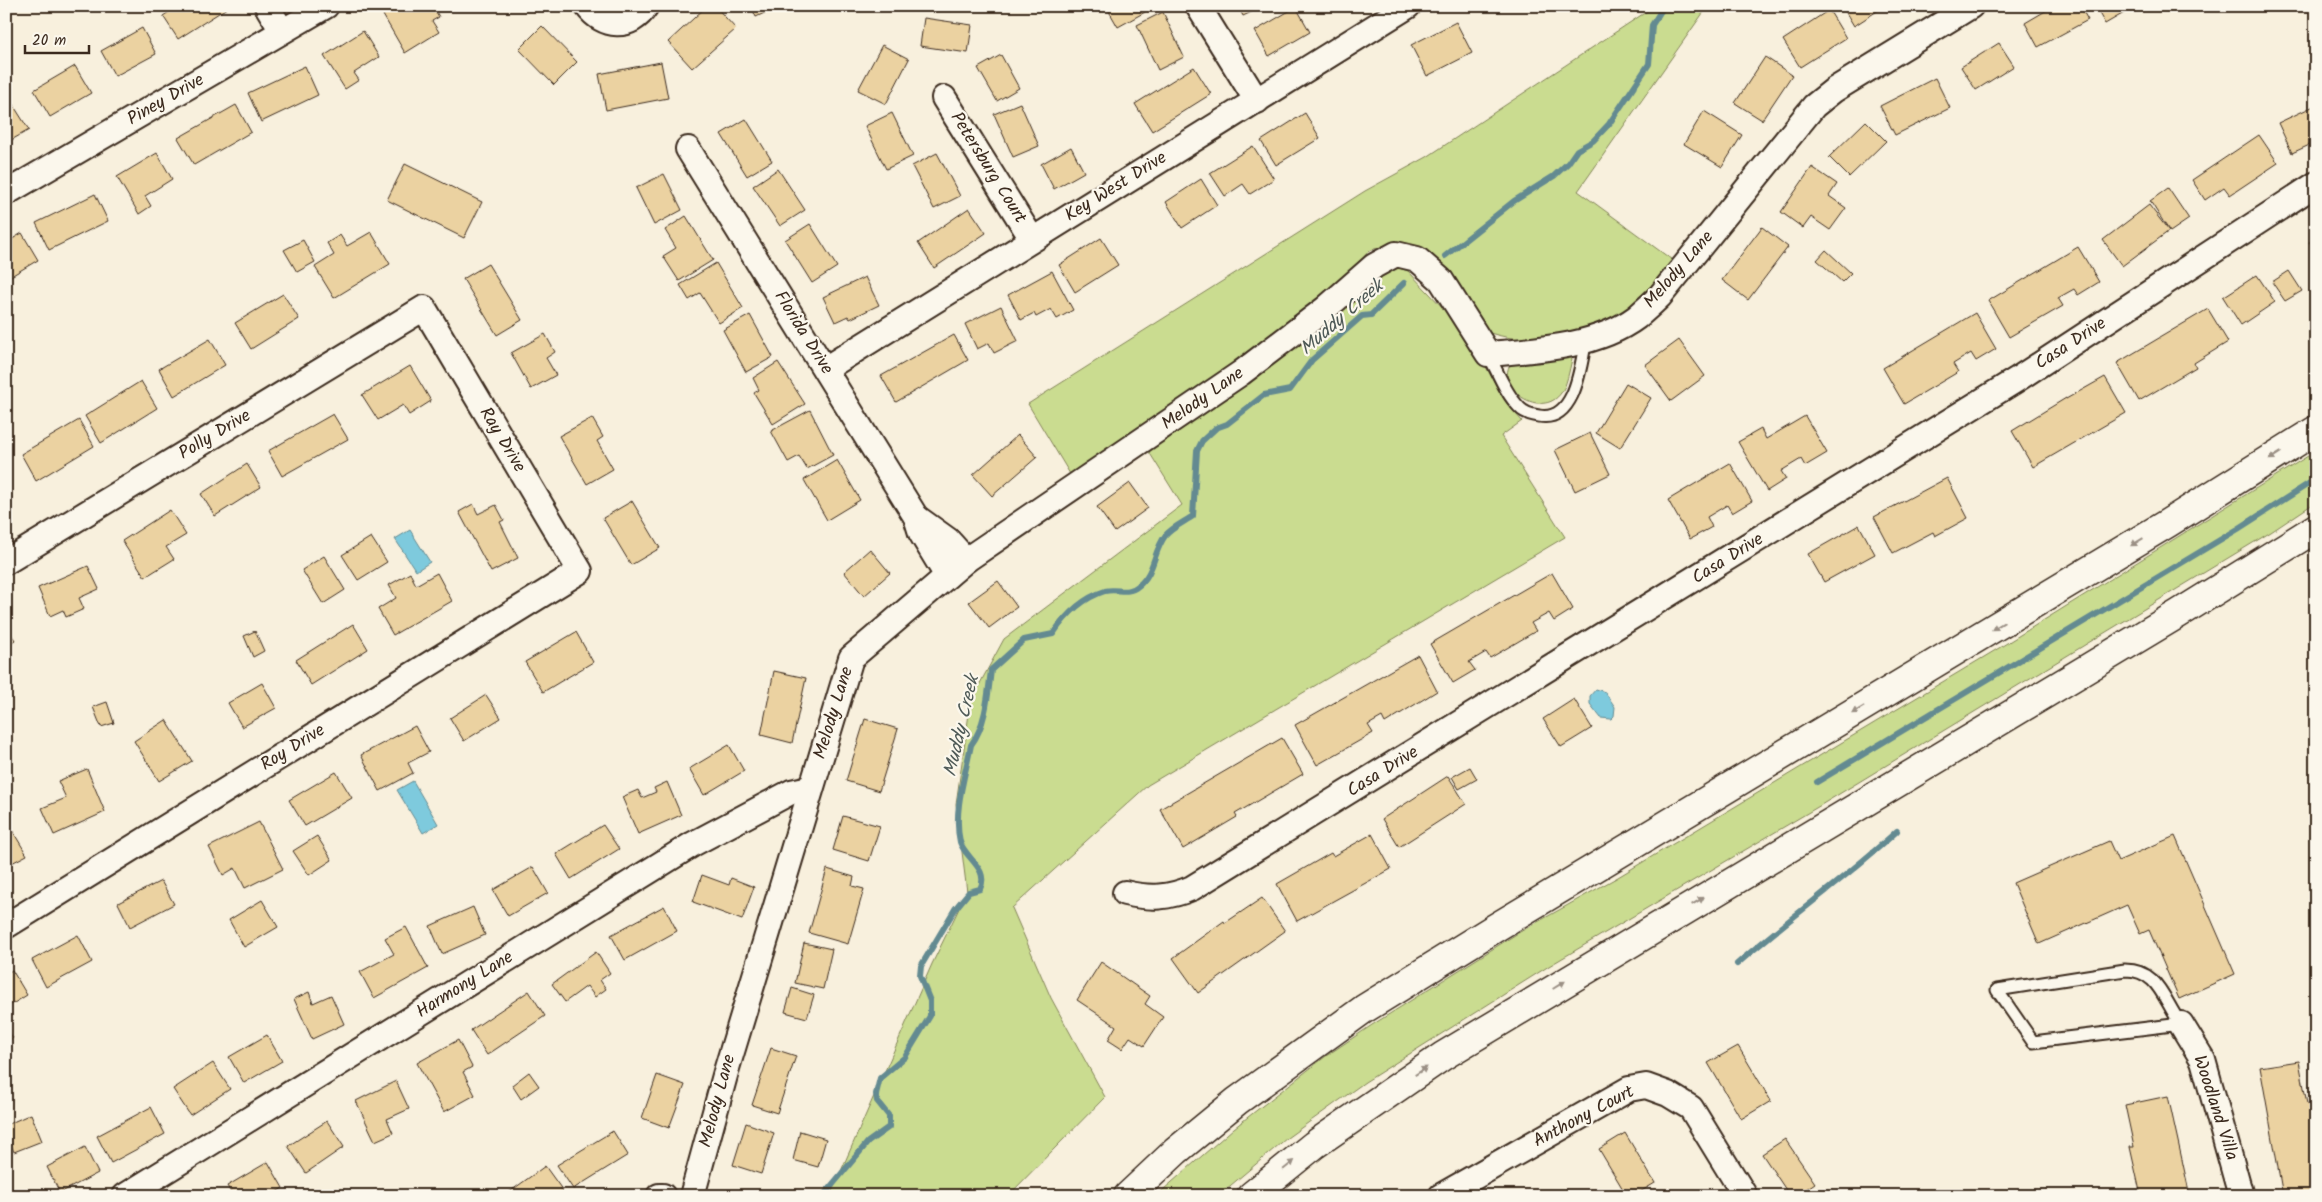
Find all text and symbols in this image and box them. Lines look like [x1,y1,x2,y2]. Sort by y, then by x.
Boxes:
scale bar [25,22,89,54]
text: 20 m [32,29,66,53]
street label: Piney Drive [122,66,210,134]
street label: Petersburg Court [942,106,1034,230]
street label: Key West Drive [1059,144,1173,230]
street label: Melody Lane [1637,224,1721,316]
water label: Muddy Creek [1293,271,1393,363]
street label: Florida Drive [766,285,840,381]
street label: Casa Drive [2030,310,2112,378]
street label: Melody Lane [1156,360,1250,438]
street label: Polly Drive [173,402,257,468]
street label: Ray Drive [471,402,533,478]
one-way arrow [2268,452,2282,461]
street label: Casa Drive [1686,525,1770,593]
one-way arrow [2130,538,2143,547]
one-way arrow [1991,622,2004,631]
street label: Melody Lane [806,663,862,763]
water label: Muddy Creek [936,669,989,780]
one-way arrow [1852,705,1865,714]
street label: Roy Drive [255,717,331,779]
street label: Casa Drive [1341,738,1425,806]
one-way arrow [1692,897,1705,906]
street label: Harmony Lane [411,944,519,1026]
one-way arrow [1552,980,1565,989]
street label: Melody Lane [692,1051,744,1151]
street label: Woodland Villa [2184,1052,2246,1164]
one-way arrow [1414,1066,1428,1076]
street label: Anthony Court [1528,1078,1641,1156]
one-way arrow [1282,1159,1295,1170]

